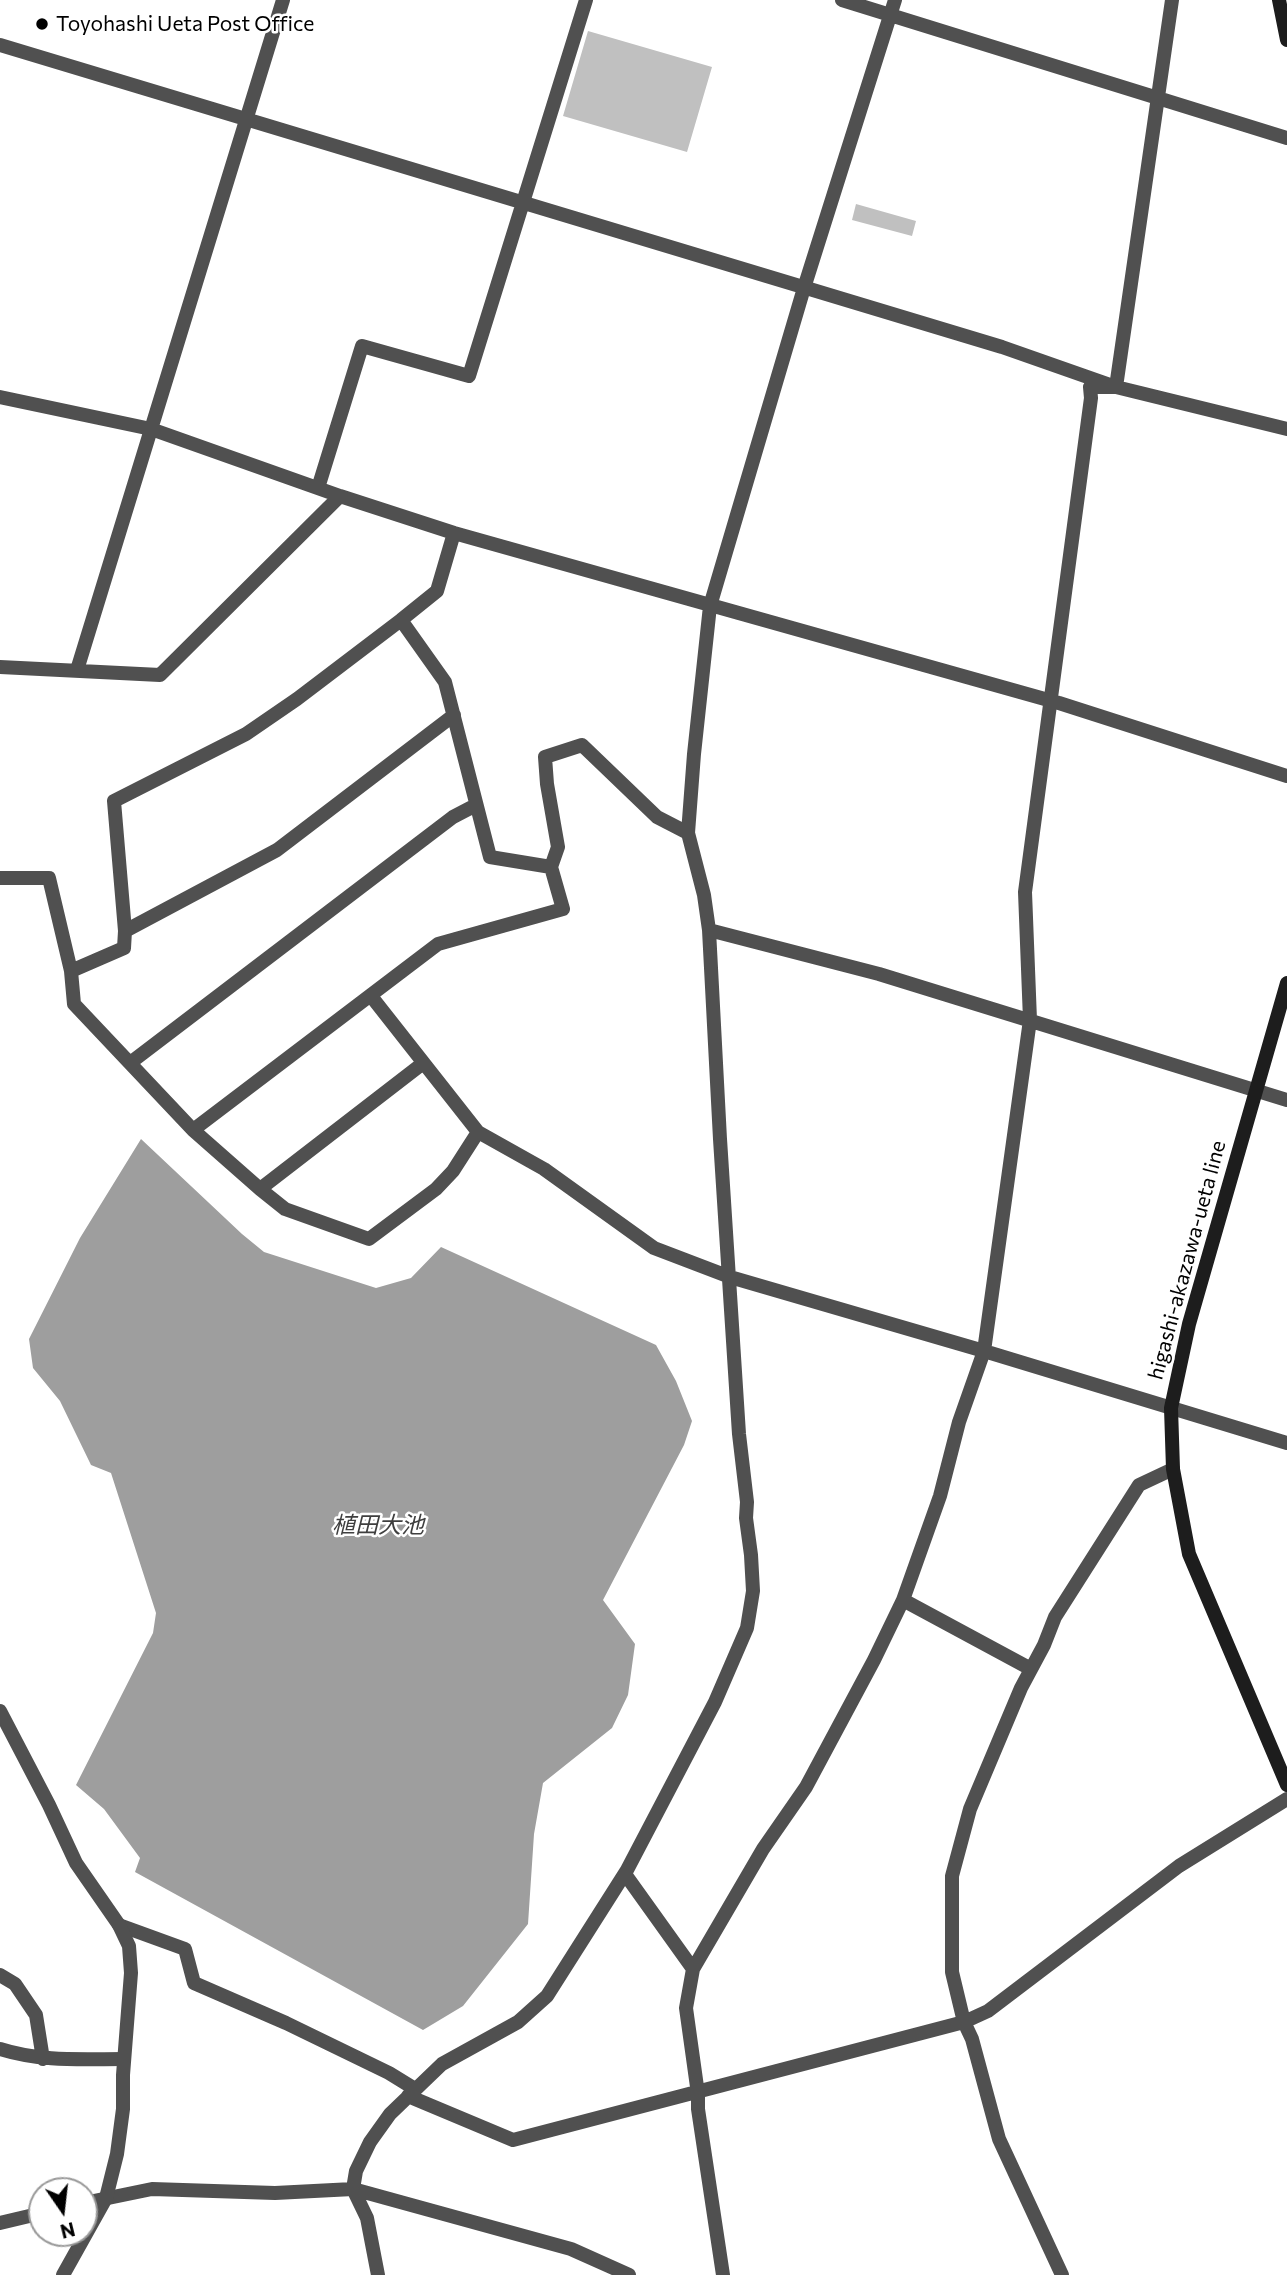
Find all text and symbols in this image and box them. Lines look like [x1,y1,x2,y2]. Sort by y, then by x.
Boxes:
place label: Toyohashi Ueta Post Office [56,11,314,37]
marker: Toyohashi Ueta Post Office [34,16,50,32]
street label: higashi-akazawa-ueta line [1143,1138,1231,1382]
water label: 植田大池 [332,1511,424,1539]
north arrow [28,2177,98,2247]
text: N [58,2218,77,2244]

